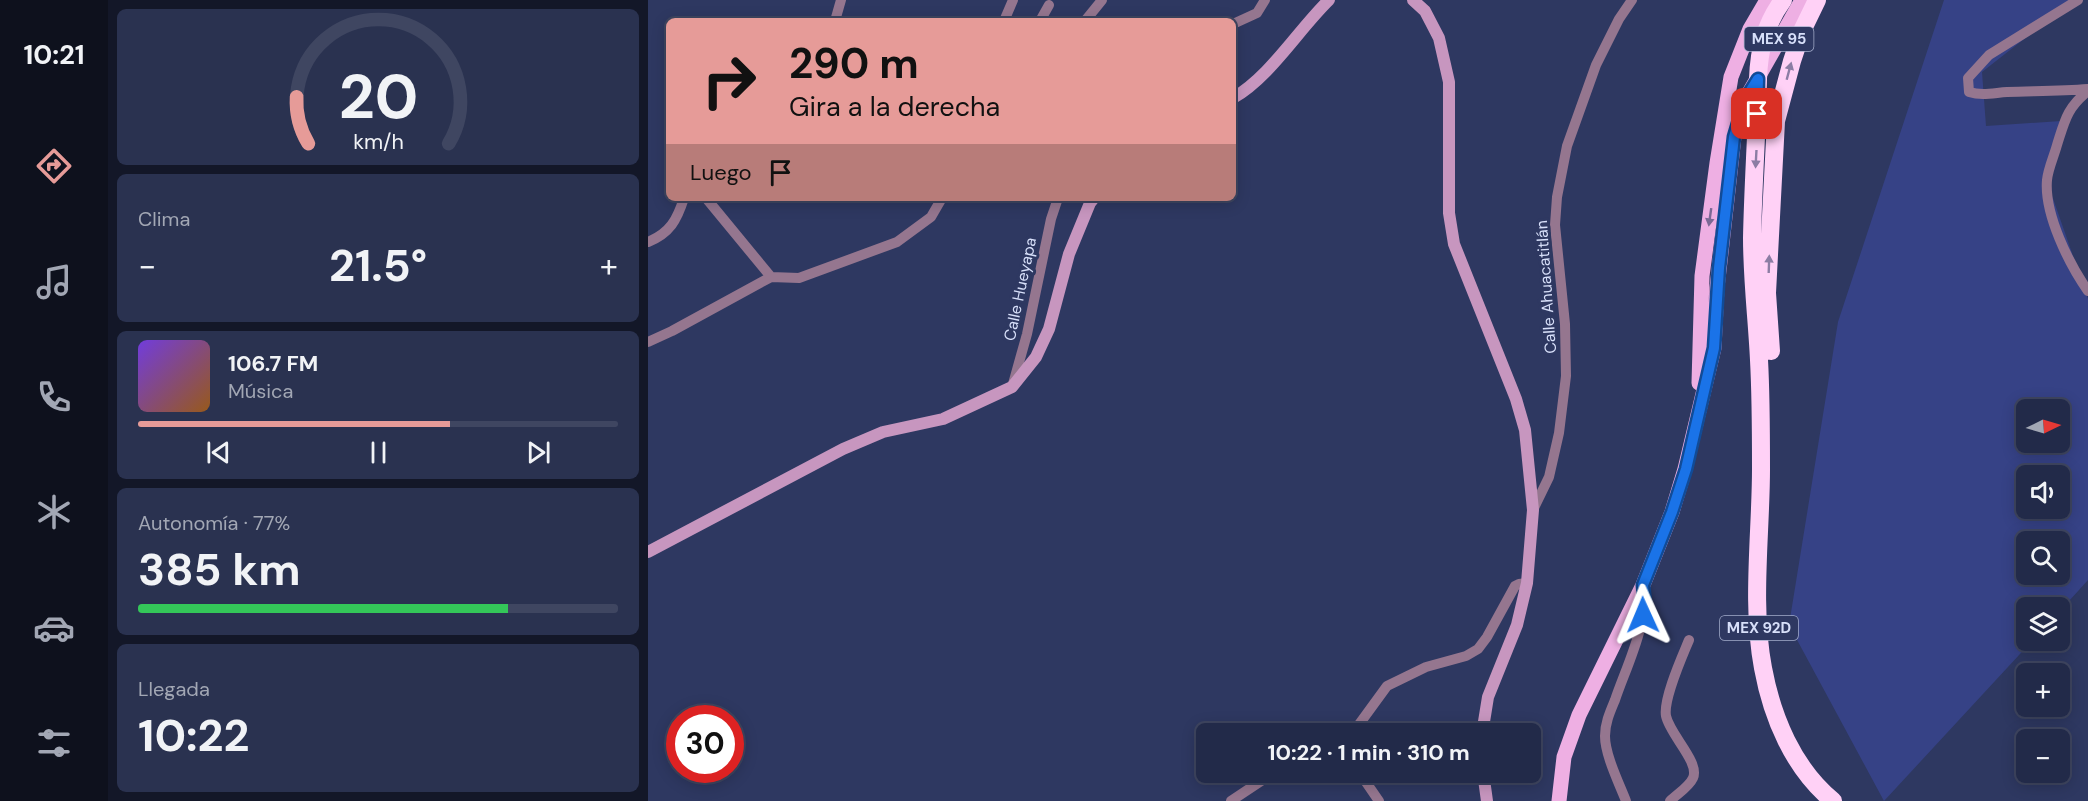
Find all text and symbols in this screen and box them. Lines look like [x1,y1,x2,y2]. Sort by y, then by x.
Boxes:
road number: MEX 95 [1744,27,1814,51]
text: 290 m [789,36,919,91]
text: 10:21 [23,37,85,72]
icon: right [690,42,768,120]
text: 20 [338,56,418,137]
one-way arrow [1785,62,1794,80]
pin [1731,88,1782,139]
text: Gira a la derecha [789,89,1000,124]
icon: arrive [1740,97,1773,130]
text: km/h [353,128,403,156]
icon: directions [33,145,75,187]
one-way arrow [1751,149,1761,168]
icon: arrive [764,156,797,189]
text: Luego [690,158,752,187]
text: Clima [138,206,190,232]
one-way arrow [1705,207,1714,226]
street label: Calle Ahuacatitlán [1531,220,1561,354]
street label: Calle Hueyapa [999,235,1041,343]
text: 21.5° [329,236,427,295]
text: − [138,244,156,287]
text: + [600,244,618,287]
one-way arrow [1764,254,1773,273]
icon: music [33,261,75,303]
text: 106.7 FM [228,349,318,378]
icon: phone [33,376,75,418]
text: Música [228,378,293,404]
north arrow [2016,399,2070,453]
map controls [2016,399,2070,783]
icon: previous [202,436,235,469]
icon: pause [362,436,395,469]
icon: next [522,436,555,469]
button: sound [2016,465,2070,519]
icon: climate [33,491,75,533]
text: Autonomía · 77% [138,510,290,536]
button: search [2016,531,2070,585]
text: 385 km [138,540,301,599]
position arrow [1611,583,1675,647]
button: layers [2016,597,2070,651]
icon: car [33,607,75,649]
road number: MEX 92D [1720,616,1798,640]
button: + [2016,663,2070,717]
text: Llegada [138,676,210,702]
speed limit sign: 30 [666,705,744,783]
text: 10:22 [138,706,249,765]
icon: filters [33,722,75,764]
button: − [2016,729,2070,783]
text: 10:22 · 1 min · 310 m [1267,738,1470,767]

